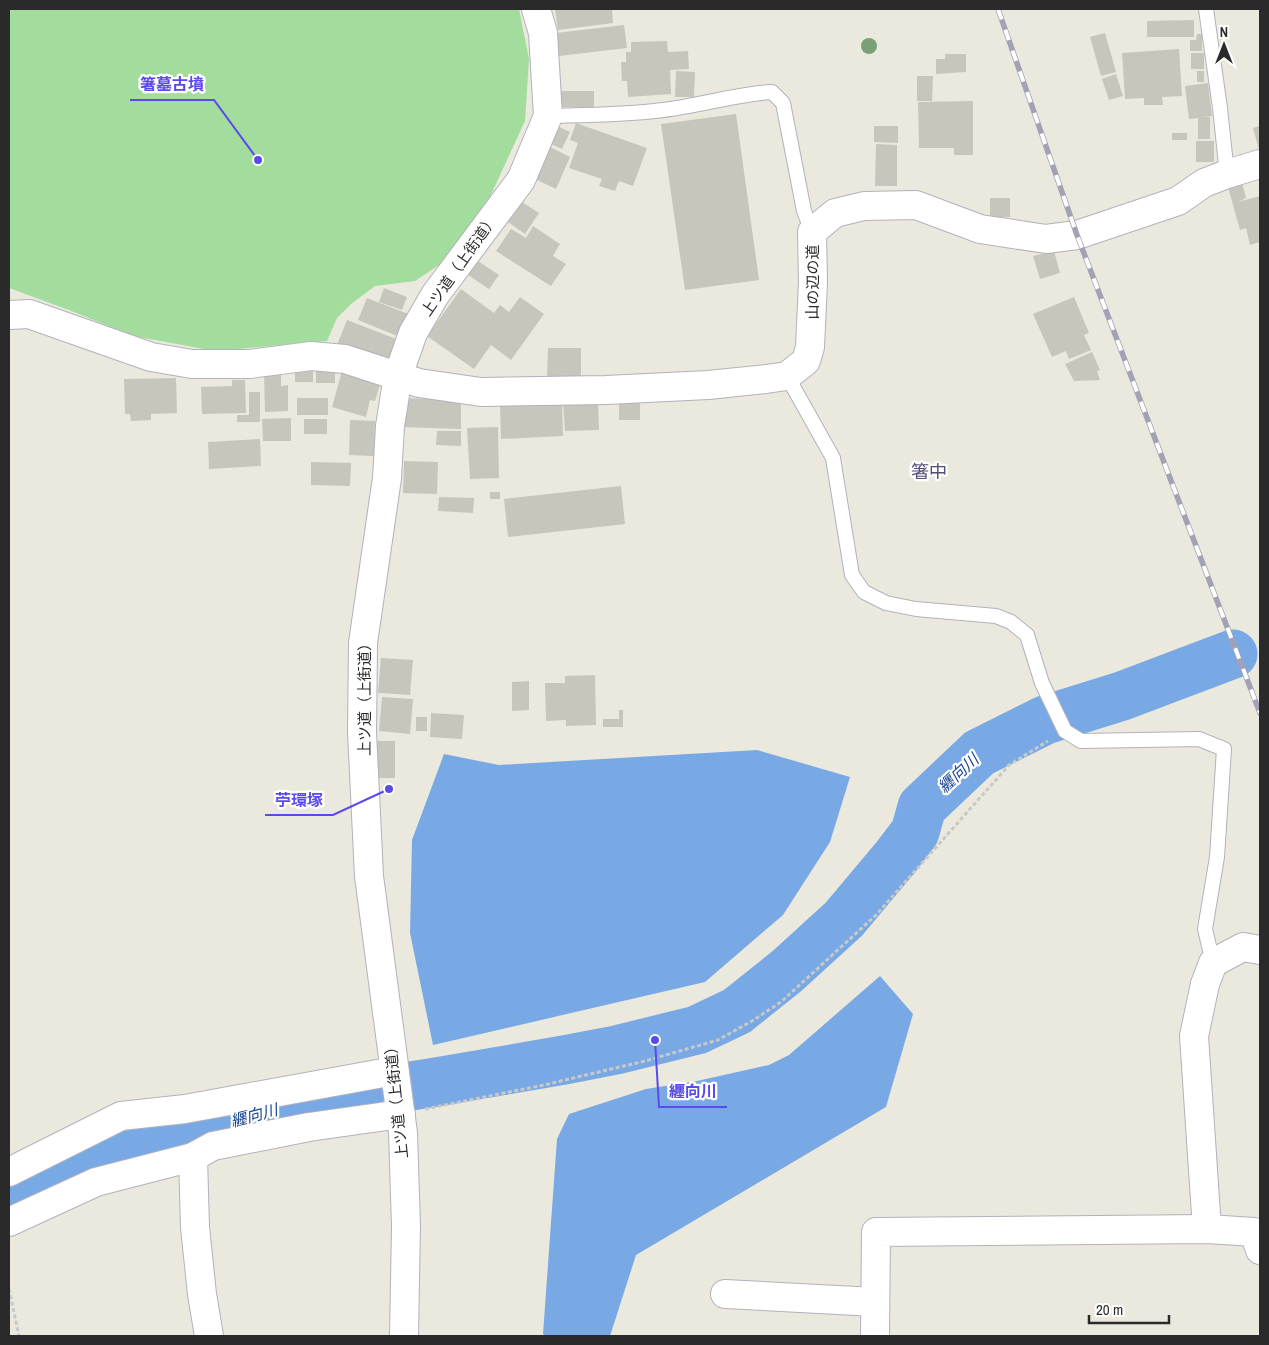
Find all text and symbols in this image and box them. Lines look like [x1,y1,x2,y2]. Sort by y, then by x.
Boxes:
north arrow [1199,20,1249,70]
text: N [1220,23,1228,41]
callout: 箸墓古墳 [130,69,214,100]
text: 箸墓古墳 [140,73,204,95]
street label: 上ツ道（上街道） [416,210,502,320]
street label: 山の辺の道 [802,244,823,320]
district label: 箸中 [911,459,947,484]
street label: 上ツ道（上街道） [354,636,375,756]
water label: 纒向川 [933,747,985,797]
callout: 苧環塚 [265,784,333,815]
text: 苧環塚 [275,789,323,811]
street label: 上ツ道（上街道） [379,1038,413,1160]
callout: 纒向川 [659,1076,727,1107]
text: 纒向川 [669,1080,717,1102]
water label: 纒向川 [228,1098,282,1132]
scale bar [1089,1292,1169,1324]
text: 20 m [1096,1299,1123,1320]

